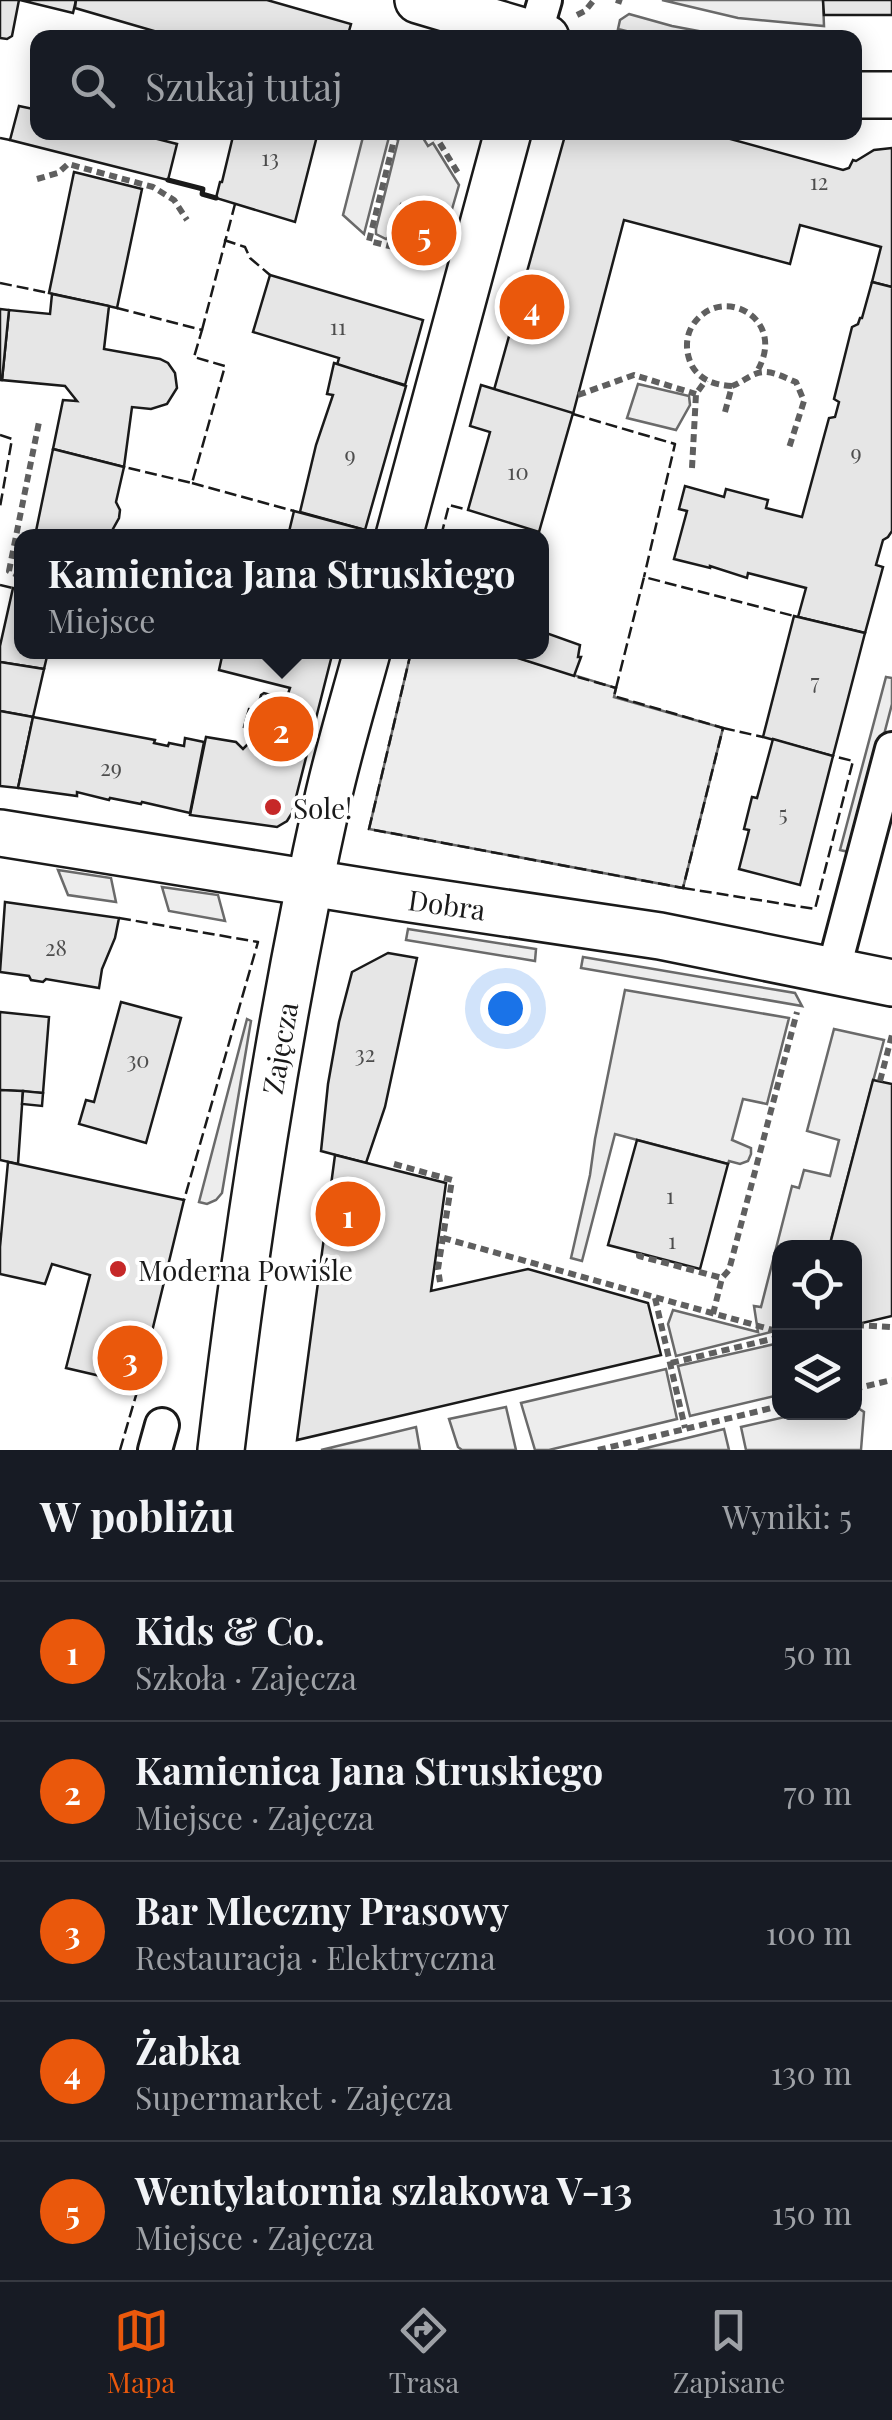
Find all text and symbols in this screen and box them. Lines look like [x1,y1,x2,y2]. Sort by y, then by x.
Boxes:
search box [30,30,862,140]
icon: search [65,58,120,113]
text: Szukaj tutaj [145,60,342,111]
house number: 13 [261,142,279,172]
house number: 12 [810,166,828,196]
pin: 5 [392,196,456,270]
pin: 4 [500,270,564,344]
house number: 11 [330,311,346,341]
house number: 9 [850,437,862,467]
house number: 9 [344,439,356,469]
house number: 10 [507,456,529,486]
popup [14,529,549,659]
text: Kamienica Jana Struskiego [47,547,516,598]
text: Miejsce [47,598,155,641]
house number: 7 [811,666,820,696]
pin: 2 [248,692,314,766]
house number: 29 [100,752,122,782]
place label: Sole! [293,789,352,826]
marker: Sole! [262,796,284,818]
house number: 5 [778,798,788,828]
street label: Dobra [406,880,488,928]
house number: 28 [45,932,67,962]
your location [480,983,531,1034]
street label: Zajęcza [253,999,305,1097]
house number: 32 [355,1038,375,1068]
house number: 30 [126,1044,150,1074]
pin: 1 [316,1176,380,1252]
house number: 1 [666,1180,674,1210]
house number: 1 [668,1225,676,1255]
map controls [772,1240,862,1420]
button: locate [772,1240,862,1330]
place label: Moderna Powiśle [138,1251,353,1288]
marker: Moderna Powiśle [107,1258,129,1280]
pin: 3 [98,1320,162,1396]
button: layers [772,1330,862,1420]
text: W pobliżu [40,1487,235,1543]
text: Wyniki: 5 [722,1494,852,1537]
text: Kids & Co. [135,1604,325,1655]
text: 1 [66,1630,79,1673]
text: 50 m [783,1630,852,1673]
text: Szkoła · Zajęcza [135,1655,357,1698]
text: Kamienica Jana Struskiego [135,1744,603,1795]
text: 2 [64,1770,81,1813]
text: 70 m [783,1770,852,1813]
text: Miejsce · Zajęcza [135,1795,374,1838]
text: Bar Mleczny Prasowy [135,1884,509,1935]
text: 3 [65,1910,80,1953]
text: 100 m [765,1910,852,1953]
text: Restauracja · Elektryczna [135,1935,496,1978]
text: Żabka [135,2024,241,2075]
text: 4 [64,2050,81,2093]
text: 130 m [771,2050,852,2093]
text: Supermarket · Zajęcza [135,2075,452,2118]
text: Wentylatornia szlakowa V-13 [135,2164,632,2215]
text: 5 [65,2190,80,2233]
text: 150 m [772,2190,852,2233]
text: Miejsce · Zajęcza [135,2215,374,2258]
tab: Mapa [107,2303,175,2400]
tab: Trasa [389,2303,459,2400]
tab: Zapisane [673,2303,785,2400]

